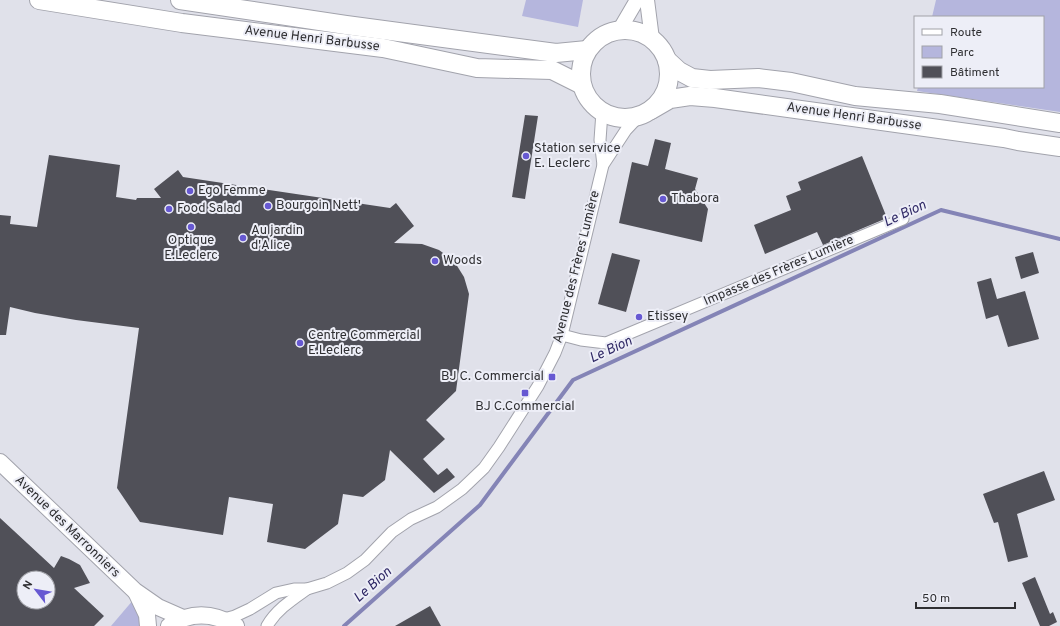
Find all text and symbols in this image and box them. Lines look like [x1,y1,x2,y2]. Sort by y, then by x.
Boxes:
legend [914,16,1044,88]
street label: Avenue Henri Barbusse [244,23,380,55]
text: Route [950,25,982,41]
text: Parc [950,45,974,61]
text: Bâtiment [950,65,1000,81]
street label: Avenue Henri Barbusse [786,100,922,134]
place label: Station service E. Leclerc [534,141,620,172]
marker: Station service E. Leclerc [521,151,531,161]
place label: Ego Femme [198,183,266,199]
marker: Ego Femme [185,186,195,196]
street label: Avenue des Frères Lumière [550,189,604,345]
place label: Thabora [671,191,719,207]
marker: Thabora [658,194,668,204]
water label: Le Bion [881,197,929,231]
place label: Bourgoin Nett' [276,198,361,214]
place label: Food Salad [177,201,241,217]
marker: Bourgoin Nett' [263,201,273,211]
marker: Food Salad [164,204,174,214]
marker: Optique E.Leclerc [186,222,196,232]
place label: Au jardin d'Alice [251,223,303,254]
street label: Impasse des Frères Lumière [702,232,856,310]
place label: Optique E.Leclerc [164,233,218,264]
marker: Au jardin d'Alice [238,233,248,243]
place label: Woods [443,253,482,269]
marker: Woods [430,256,440,266]
place label: Etissey [647,309,688,325]
marker: Etissey [634,312,644,322]
place label: Centre Commercial E.Leclerc [308,328,420,359]
water label: Le Bion [587,333,635,367]
marker: Centre Commercial E.Leclerc [295,338,305,348]
place label: BJ C. Commercial [441,369,544,385]
marker: BJ C. Commercial [547,372,557,382]
marker: BJ C.Commercial [520,388,530,398]
place label: BJ C.Commercial [475,399,575,415]
street label: Avenue des Marronniers [11,473,123,581]
water label: Le Bion [351,563,396,606]
north arrow [16,570,56,610]
text: N [20,578,36,592]
scale bar [916,584,1015,610]
text: 50 m [922,591,950,607]

